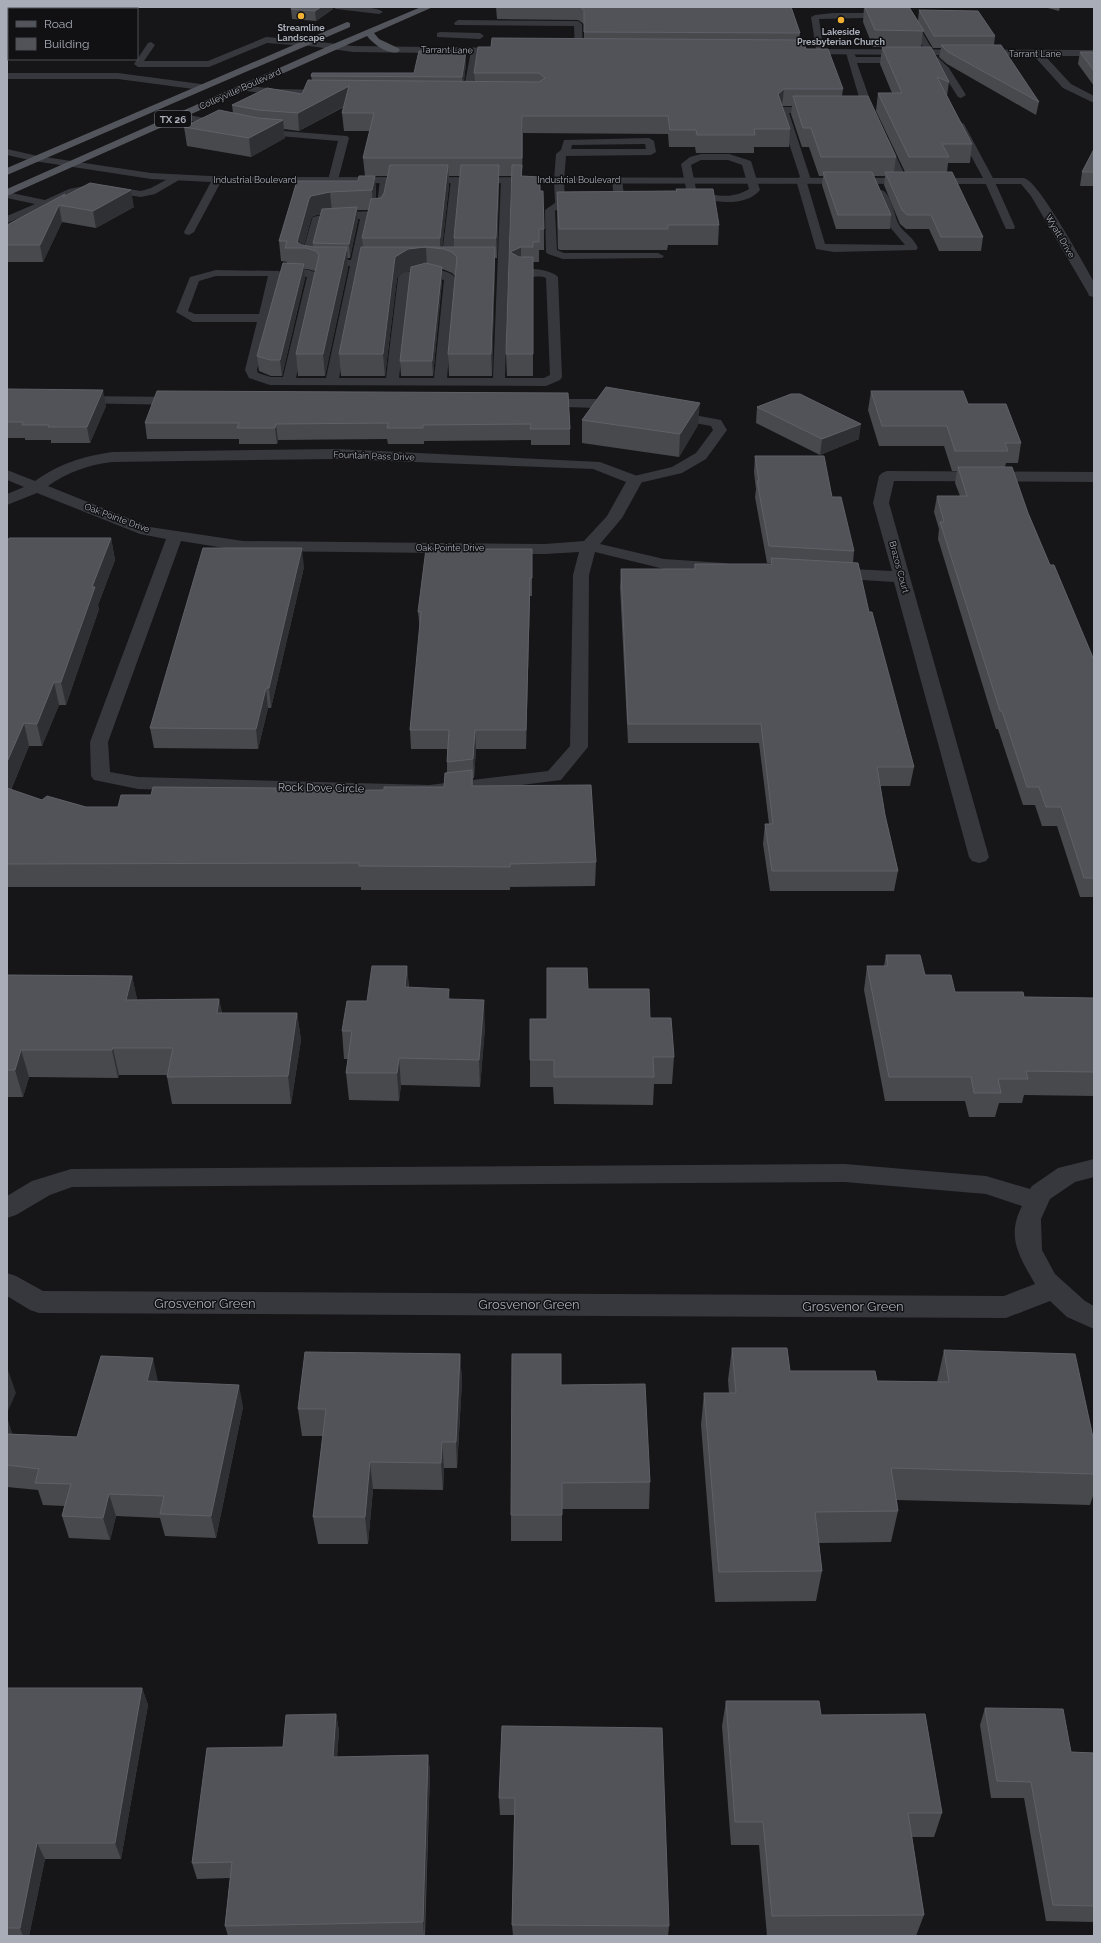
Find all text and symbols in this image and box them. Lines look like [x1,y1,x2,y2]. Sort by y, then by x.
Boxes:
legend [8,8,138,60]
marker: Streamline Landscape [296,11,306,21]
marker: Lakeside Presbyterian Church [836,15,846,25]
text: Road [44,17,73,31]
place label: Streamline Landscape [277,23,325,43]
place label: Lakeside Presbyterian Church [797,27,885,47]
text: Building [44,37,90,51]
street label: Tarrant Lane [421,45,474,55]
street label: Tarrant Lane [1009,49,1062,59]
street label: Colleyville Boulevard [198,66,283,112]
road number: TX 26 [155,111,191,127]
street label: Industrial Boulevard [214,175,297,185]
street label: Industrial Boulevard [538,175,621,185]
street label: Wyatt Drive [1043,213,1077,260]
street label: Fountain Pass Drive [333,450,415,462]
street label: Oak Pointe Drive [83,502,152,535]
street label: Brazos Court [887,540,911,594]
street label: Oak Pointe Drive [416,543,485,553]
street label: Rock Dove Circle [278,781,365,795]
street label: Grosvenor Green [154,1296,256,1311]
street label: Grosvenor Green [478,1297,580,1312]
street label: Grosvenor Green [802,1299,904,1314]

